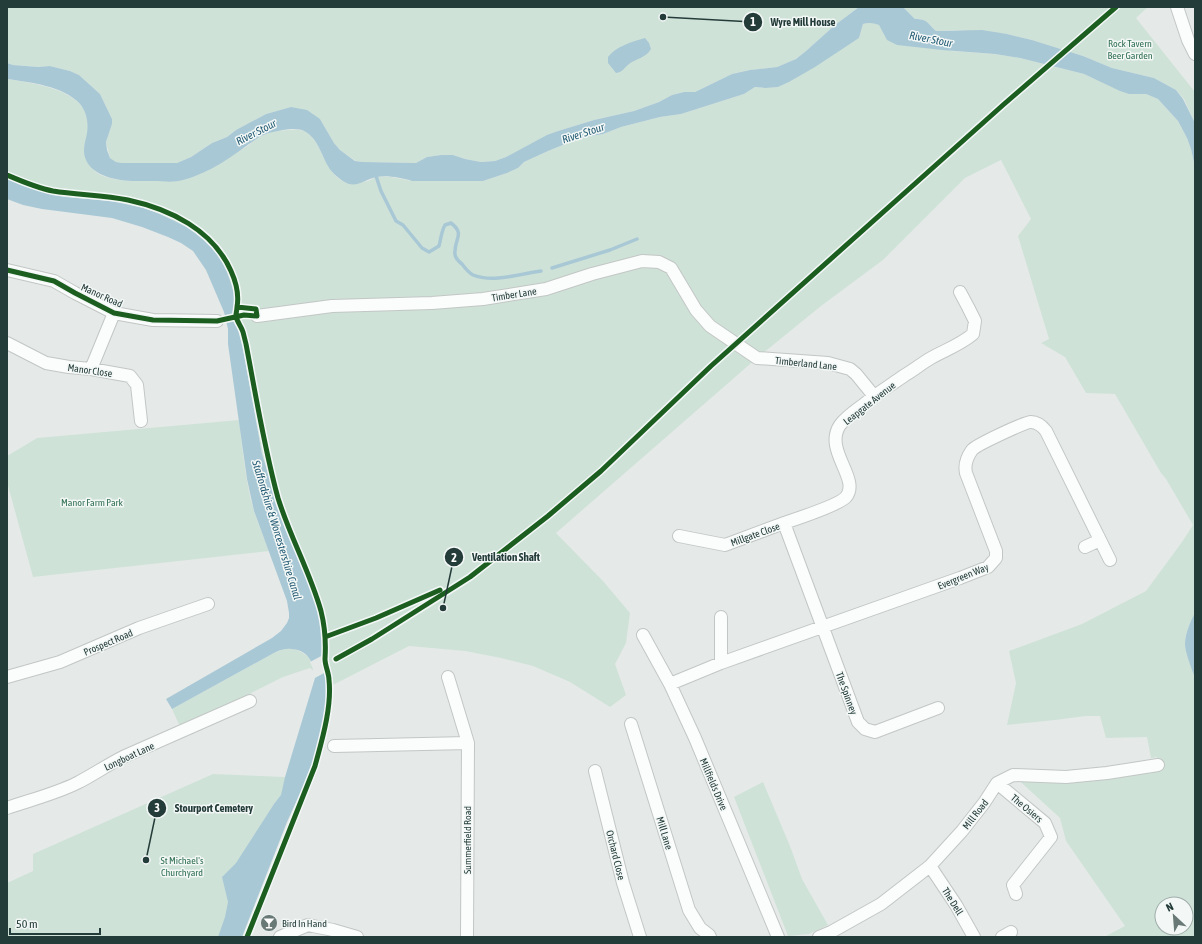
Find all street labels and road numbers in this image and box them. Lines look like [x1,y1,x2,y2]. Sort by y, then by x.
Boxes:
street label: Manor Road [79,281,125,310]
street label: Timber Lane [491,285,538,303]
street label: Timberland Lane [774,355,838,372]
street label: Manor Close [67,362,113,379]
street label: Leapgate Avenue [841,379,898,427]
street label: Millgate Close [729,520,782,548]
street label: Evergreen Way [936,561,990,592]
street label: Prospect Road [82,627,135,658]
street label: The Spinney [834,670,859,716]
street label: Longboat Lane [102,740,156,773]
street label: Millfields Drive [698,757,730,812]
street label: The Osiers [1009,792,1045,825]
street label: Mill Road [960,797,991,831]
street label: Summerfield Road [462,806,473,874]
street label: Mill Lane [654,815,675,851]
street label: Orchard Close [604,829,627,882]
street label: The Dell [940,885,965,917]

